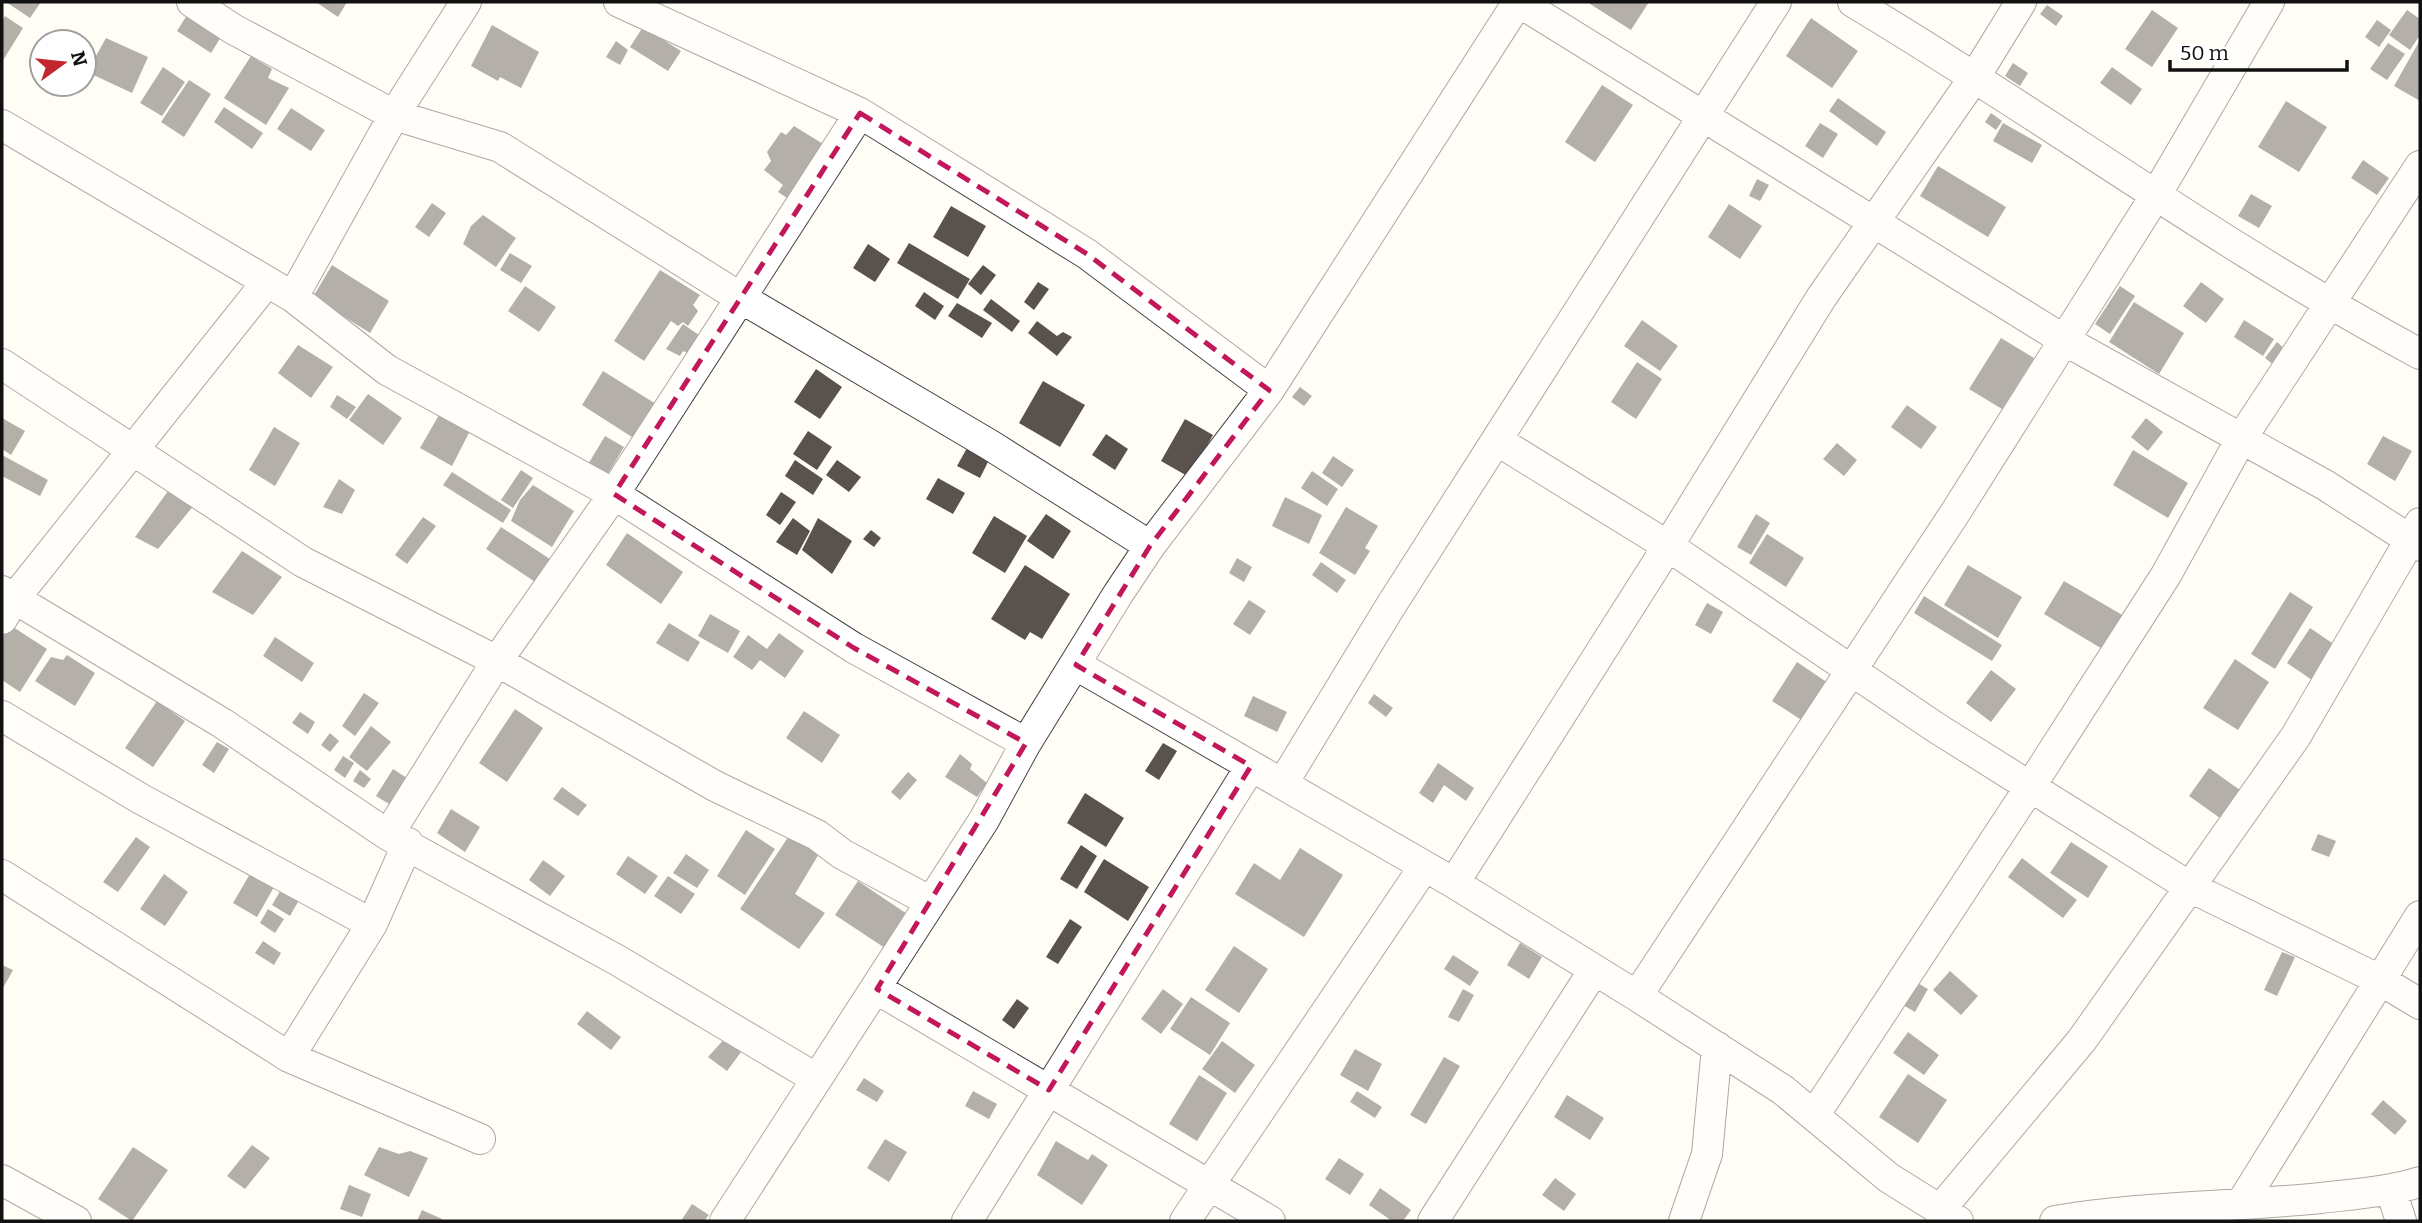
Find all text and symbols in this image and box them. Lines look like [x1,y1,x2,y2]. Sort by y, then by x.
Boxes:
north arrow [28,28,98,98]
scale bar [2170,28,2347,72]
text: 50 m [2180,40,2229,66]
text: N [66,49,92,69]

